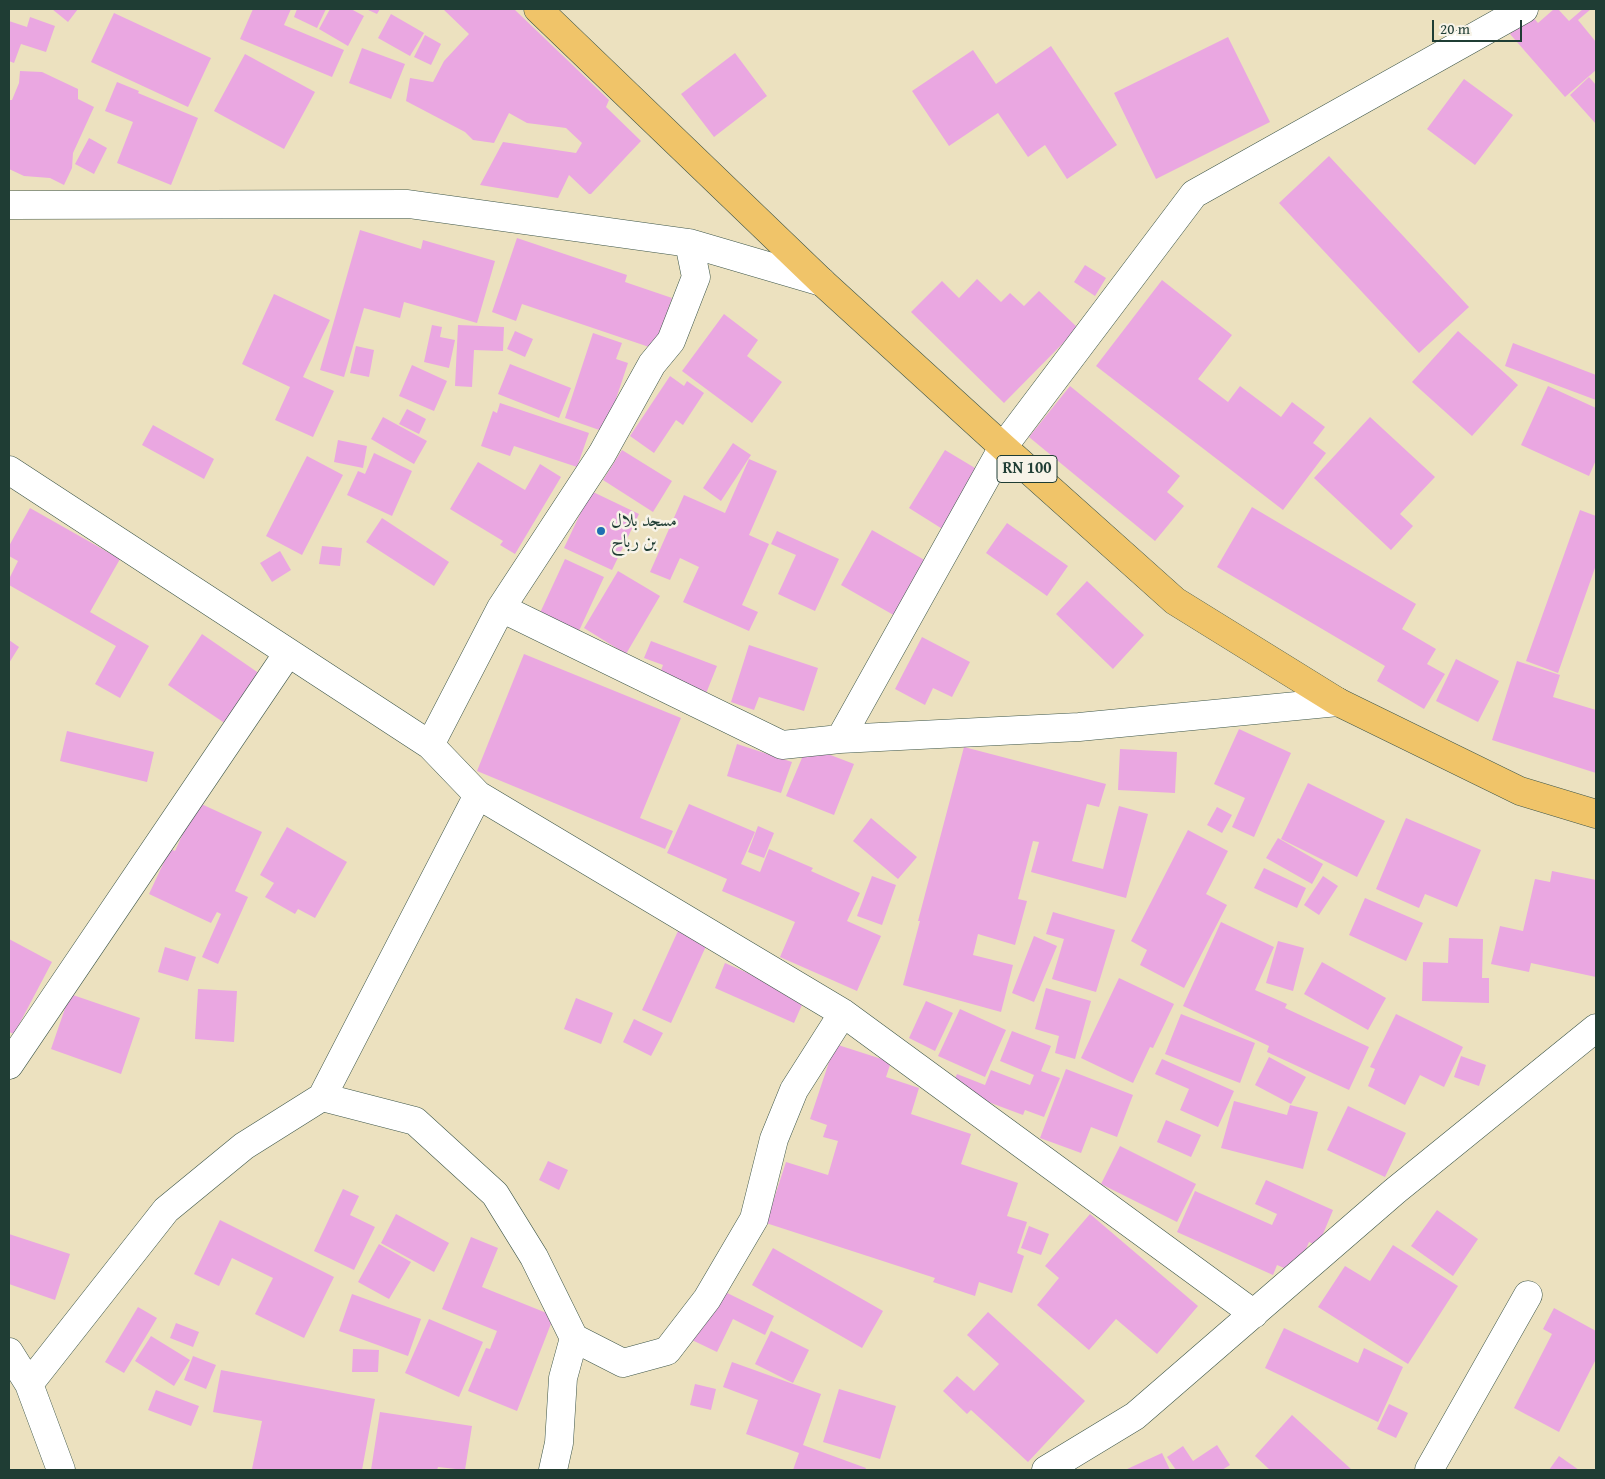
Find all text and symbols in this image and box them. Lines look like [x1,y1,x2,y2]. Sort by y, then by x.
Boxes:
scale bar [1435,10,1525,42]
text: 20 m [1440,18,1470,39]
road number: RN 100 [997,456,1057,482]
place label: مسجد بلال بن رباح [611,510,677,552]
marker: مسجد بلال بن رباح [595,525,607,537]

